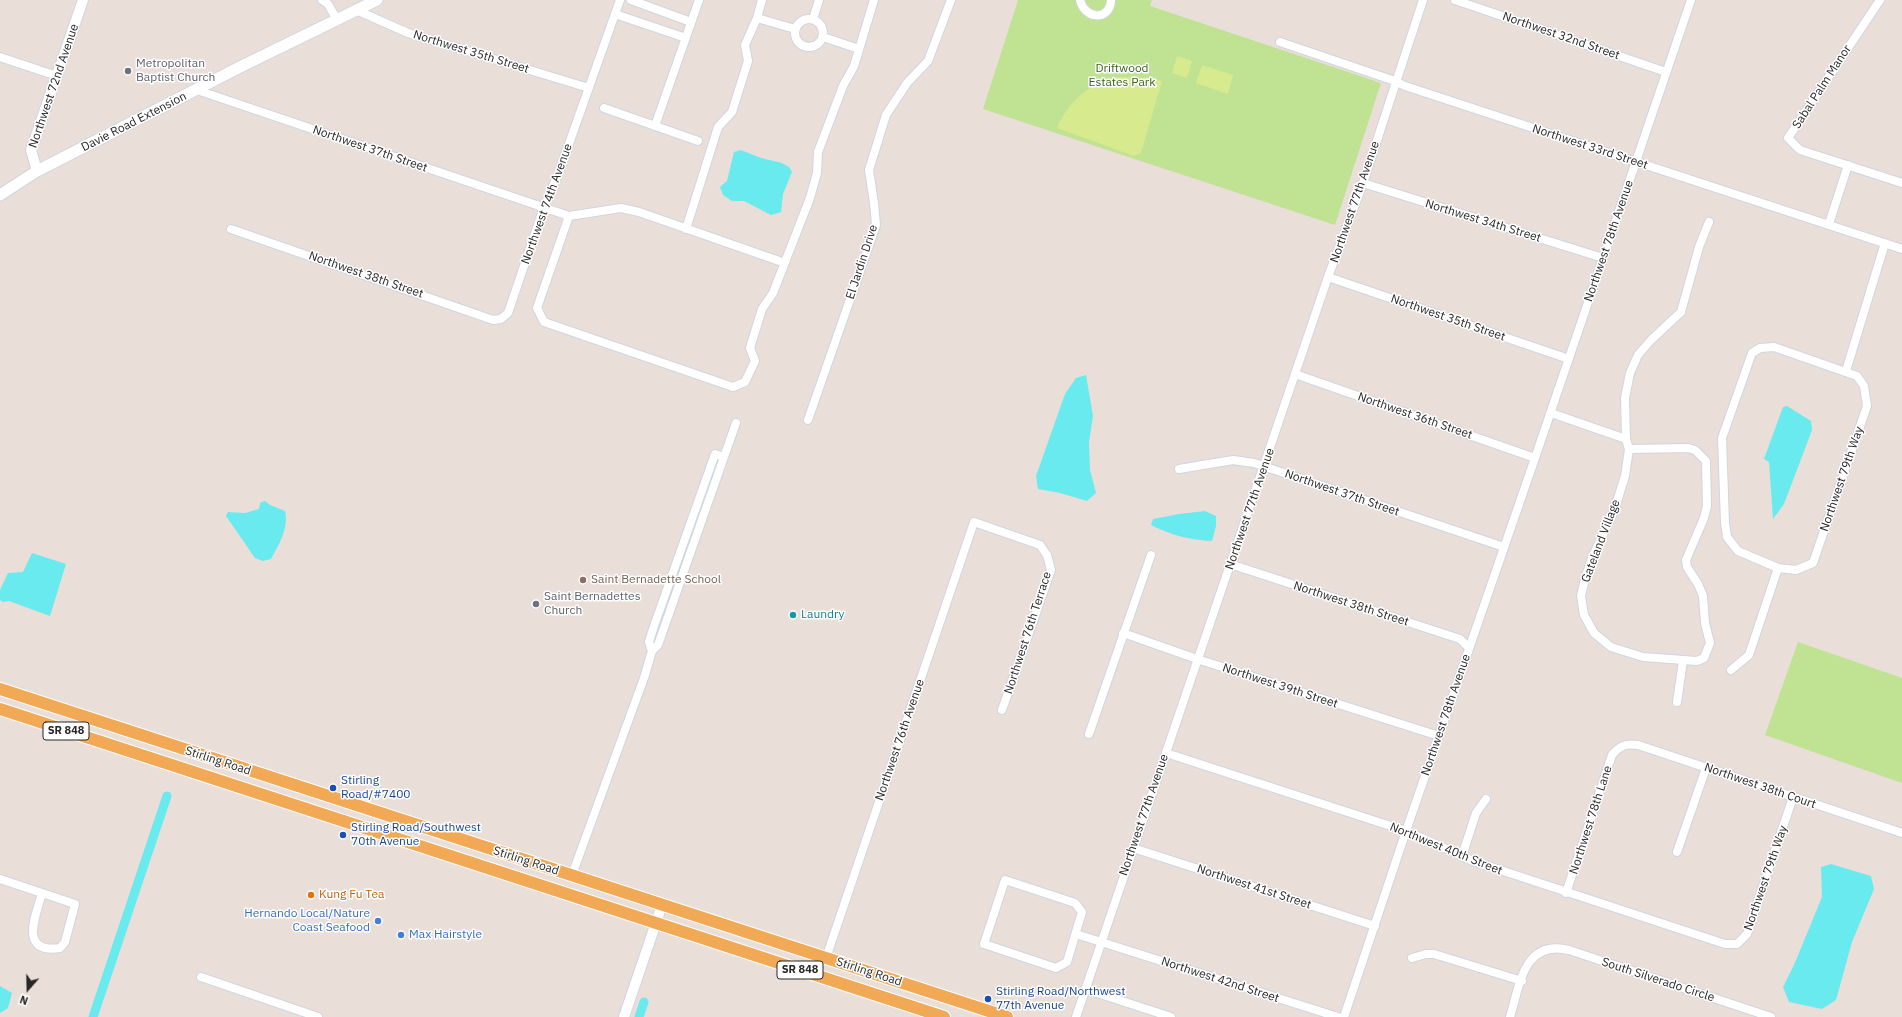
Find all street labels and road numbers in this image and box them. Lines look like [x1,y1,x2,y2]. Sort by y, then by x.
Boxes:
street label: Northwest 32nd Street [1500,9,1622,63]
street label: Northwest 72nd Avenue [26,22,82,150]
street label: Northwest 35th Street [411,28,531,76]
street label: Sabal Palm Manor [1790,42,1854,132]
street label: Davie Road Extension [79,89,189,155]
street label: Northwest 33rd Street [1530,122,1650,172]
street label: Northwest 37th Street [311,123,429,175]
street label: Northwest 77th Avenue [1327,139,1383,265]
street label: Northwest 74th Avenue [518,142,576,266]
street label: Northwest 78th Avenue [1581,178,1637,304]
street label: Northwest 34th Street [1423,197,1543,245]
street label: El Jardin Drive [843,223,881,301]
street label: Northwest 38th Street [307,249,425,301]
street label: Northwest 35th Street [1389,292,1507,344]
street label: Northwest 36th Street [1356,390,1474,442]
street label: Northwest 79th Way [1817,424,1867,534]
street label: Northwest 77th Avenue [1222,446,1278,572]
street label: Northwest 37th Street [1283,467,1401,519]
street label: Gateland Village [1579,497,1623,585]
street label: Northwest 76th Terrace [1001,570,1055,696]
street label: Northwest 38th Street [1292,579,1410,629]
street label: Northwest 78th Avenue [1418,652,1474,778]
street label: Northwest 39th Street [1221,661,1339,711]
street label: Northwest 76th Avenue [872,677,928,803]
road number: SR 848 [43,722,89,740]
street label: Stirling Road [183,744,253,778]
street label: Northwest 77th Avenue [1116,752,1172,878]
street label: Northwest 38th Court [1702,760,1818,812]
street label: Northwest 78th Lane [1567,764,1615,876]
street label: Northwest 40th Street [1388,820,1504,878]
street label: Northwest 79th Way [1741,823,1791,933]
street label: Stirling Road [491,844,561,878]
street label: Northwest 41st Street [1195,862,1313,912]
street label: Northwest 42nd Street [1159,954,1281,1006]
street label: Stirling Road [834,955,904,989]
street label: South Silverado Circle [1600,955,1716,1005]
road number: SR 848 [777,961,823,979]

